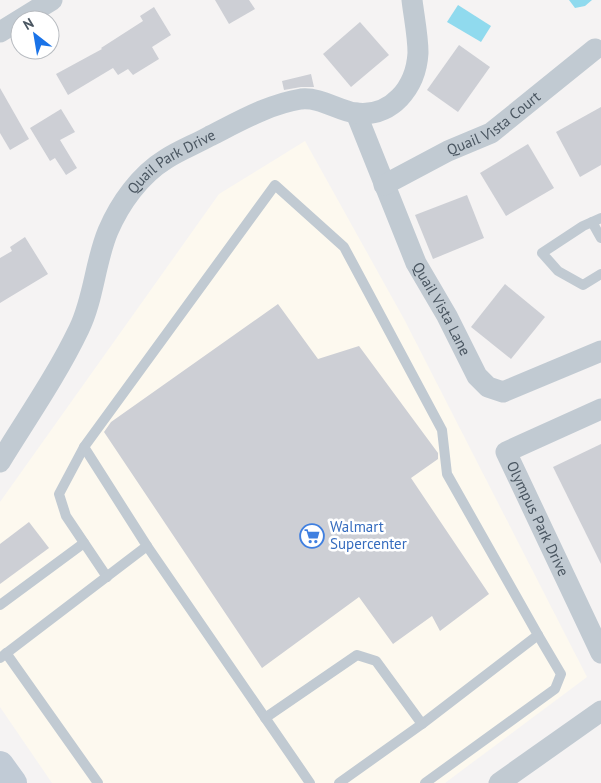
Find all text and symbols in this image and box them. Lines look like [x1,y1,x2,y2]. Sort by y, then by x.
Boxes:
north arrow [10,10,60,60]
text: N [20,14,37,34]
street label: Quail Vista Court [444,87,544,160]
street label: Quail Park Drive [123,125,218,198]
street label: Quail Vista Lane [408,258,475,359]
street label: Olympus Park Drive [503,458,573,579]
place label: Walmart Supercenter [330,517,407,553]
supermarket icon: Walmart Supercenter [299,523,325,549]

